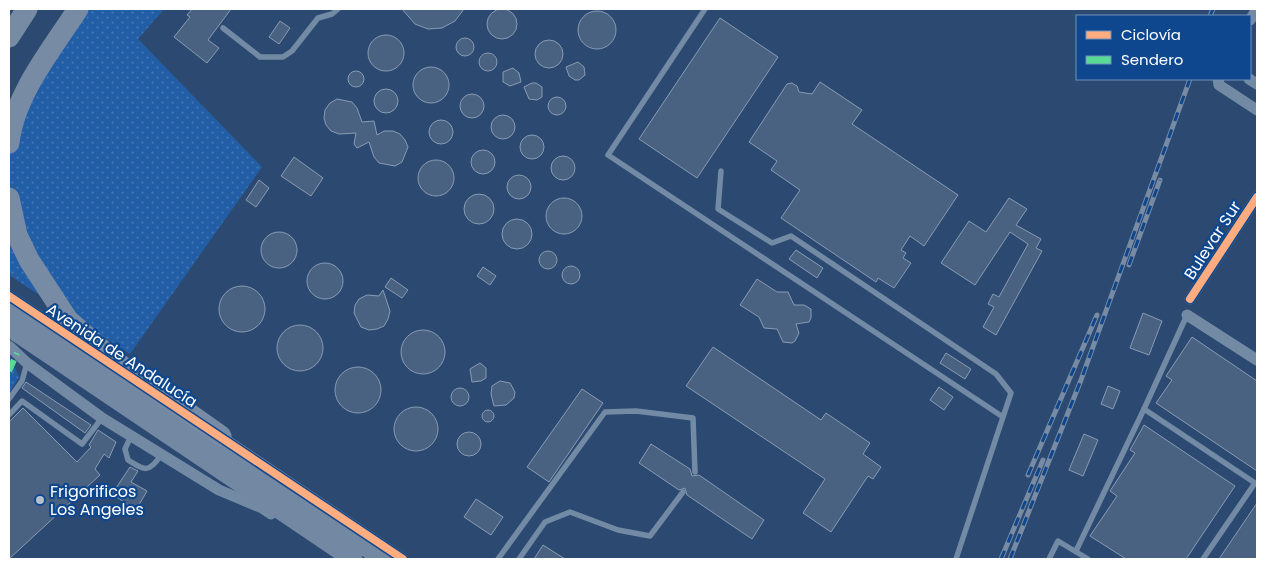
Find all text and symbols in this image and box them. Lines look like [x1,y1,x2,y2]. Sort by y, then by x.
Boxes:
legend [1076,15,1251,80]
text: Ciclovía [1121,24,1181,45]
text: Sendero [1121,49,1183,70]
street label: Bulevar Sur [1178,196,1246,284]
street label: Avenida de Andalucía [42,298,202,413]
place label: Frigorificos Los Angeles [50,480,144,521]
marker: Frigorificos Los Angeles [34,494,46,506]

